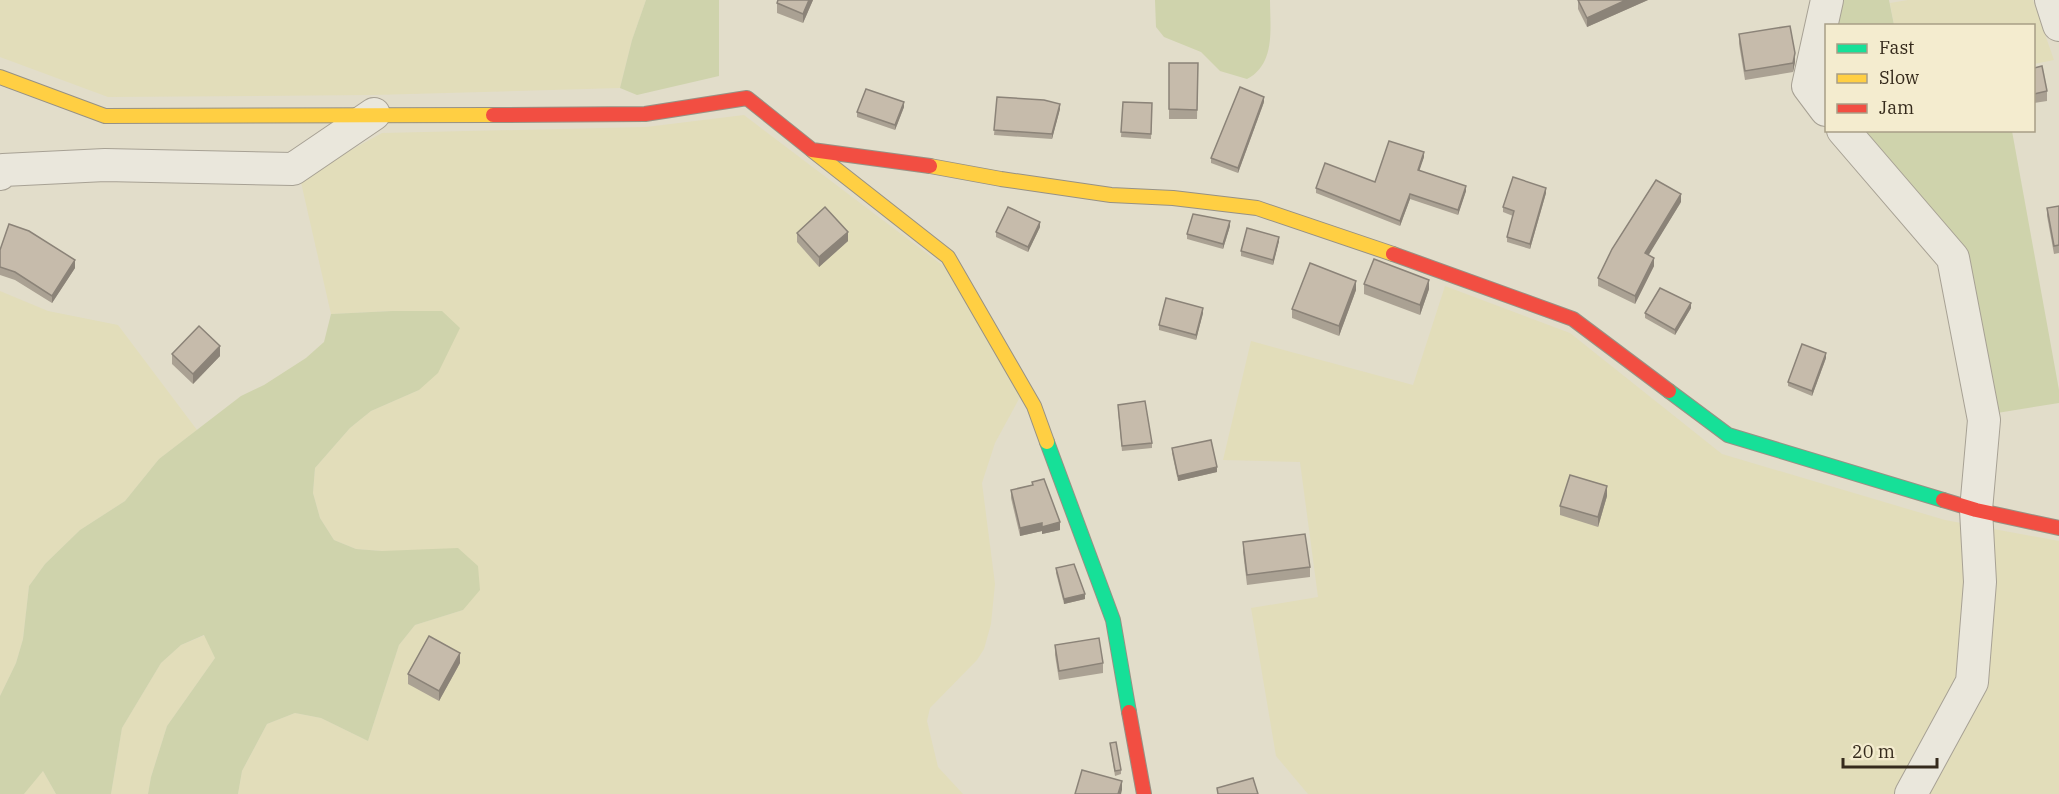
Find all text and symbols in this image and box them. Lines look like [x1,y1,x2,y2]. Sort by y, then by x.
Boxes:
legend [1825,24,2035,132]
text: Fast [1879,36,1914,59]
text: Slow [1879,66,1919,89]
text: Jam [1879,96,1914,119]
scale bar [1843,731,1938,769]
text: 20 m [1852,740,1895,763]

